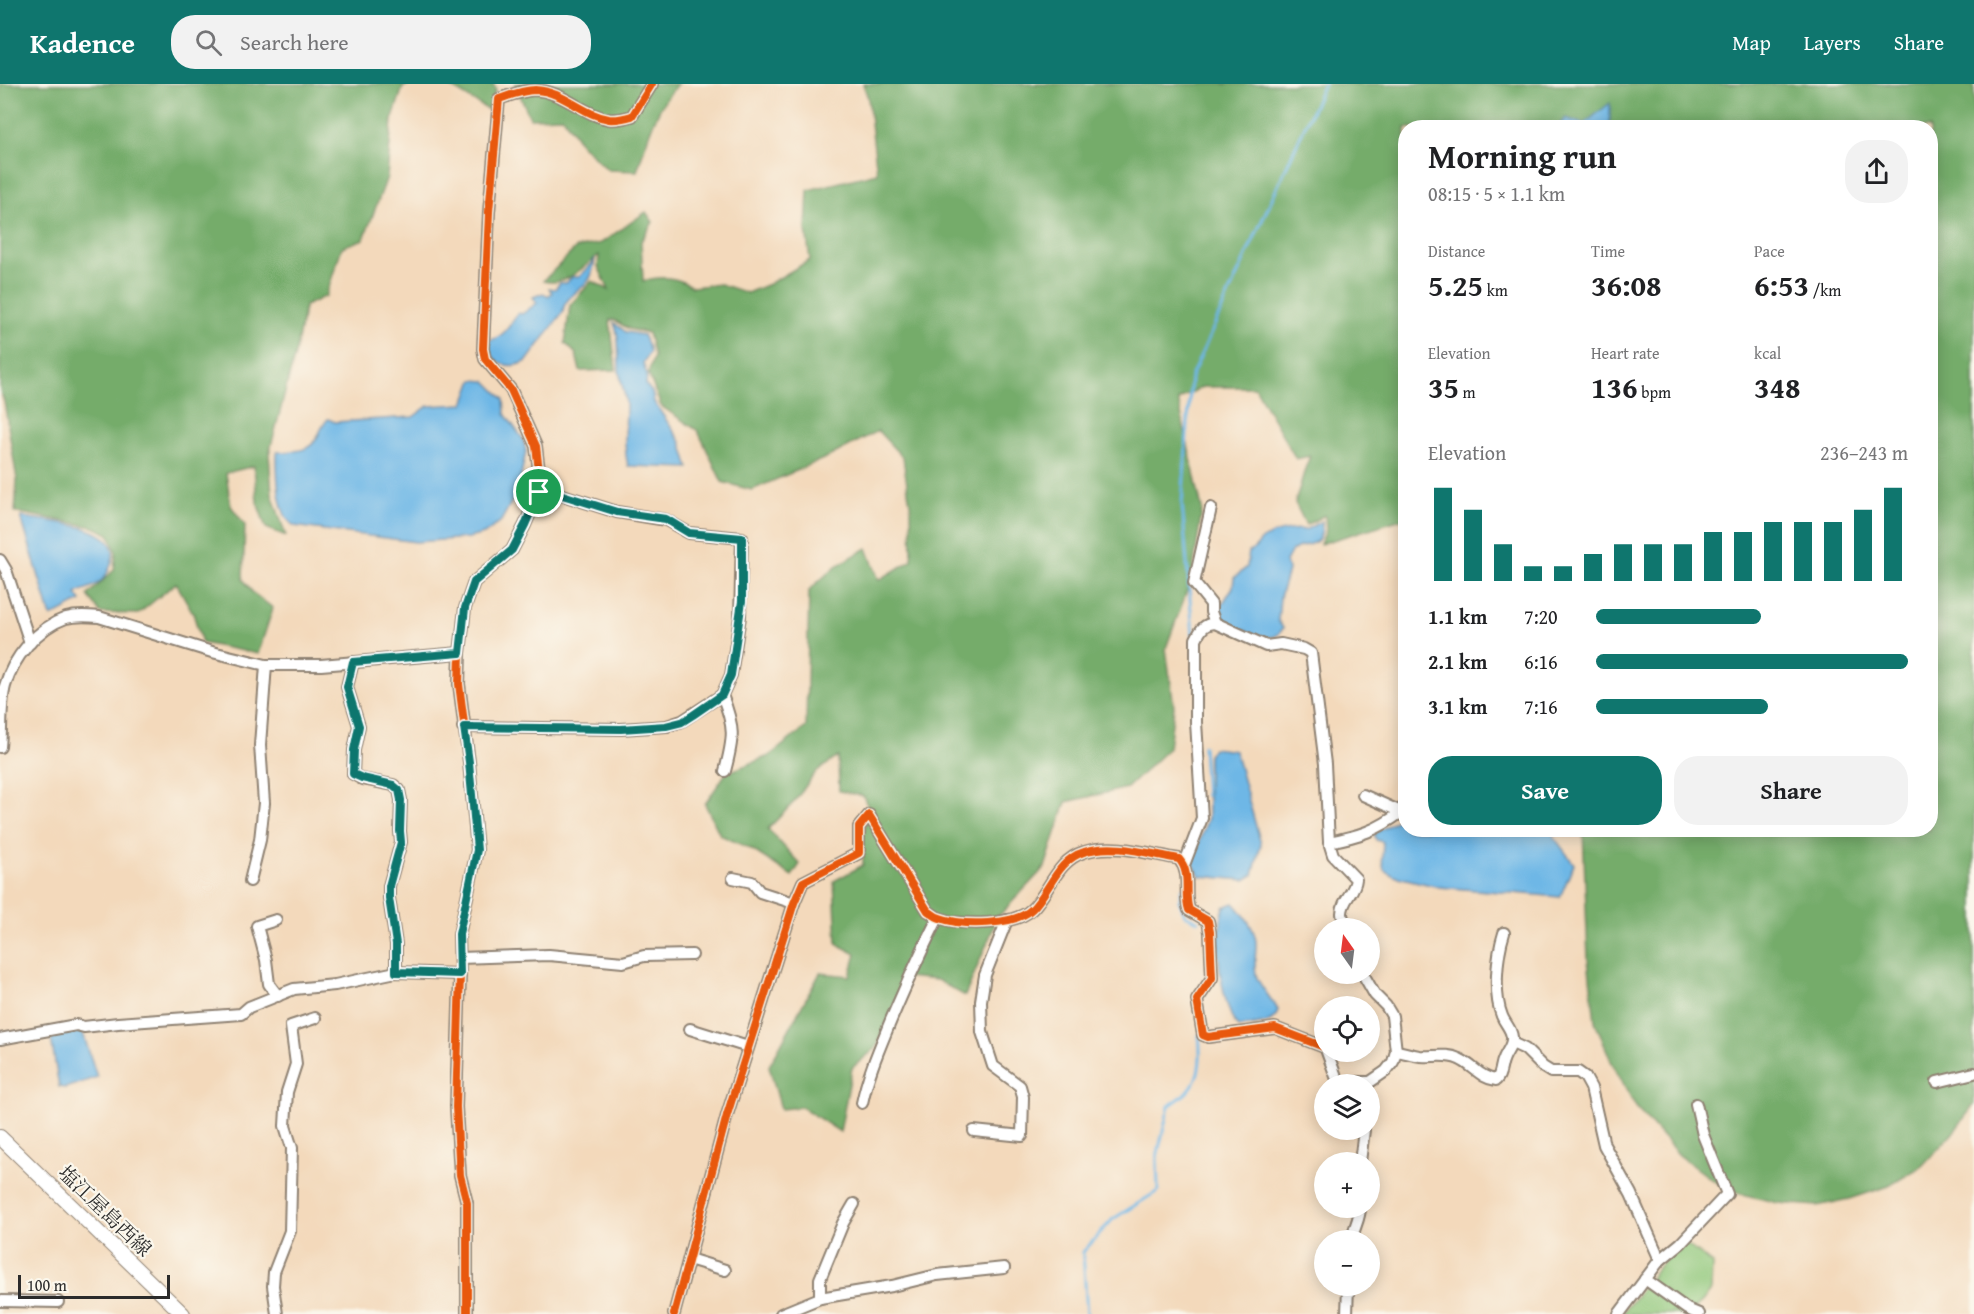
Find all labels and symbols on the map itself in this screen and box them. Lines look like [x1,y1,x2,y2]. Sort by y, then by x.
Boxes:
pin [513,466,564,517]
north arrow [1314,918,1380,984]
street label: 塩江屋島西線 [52,1159,159,1263]
scale bar [18,1272,170,1300]

